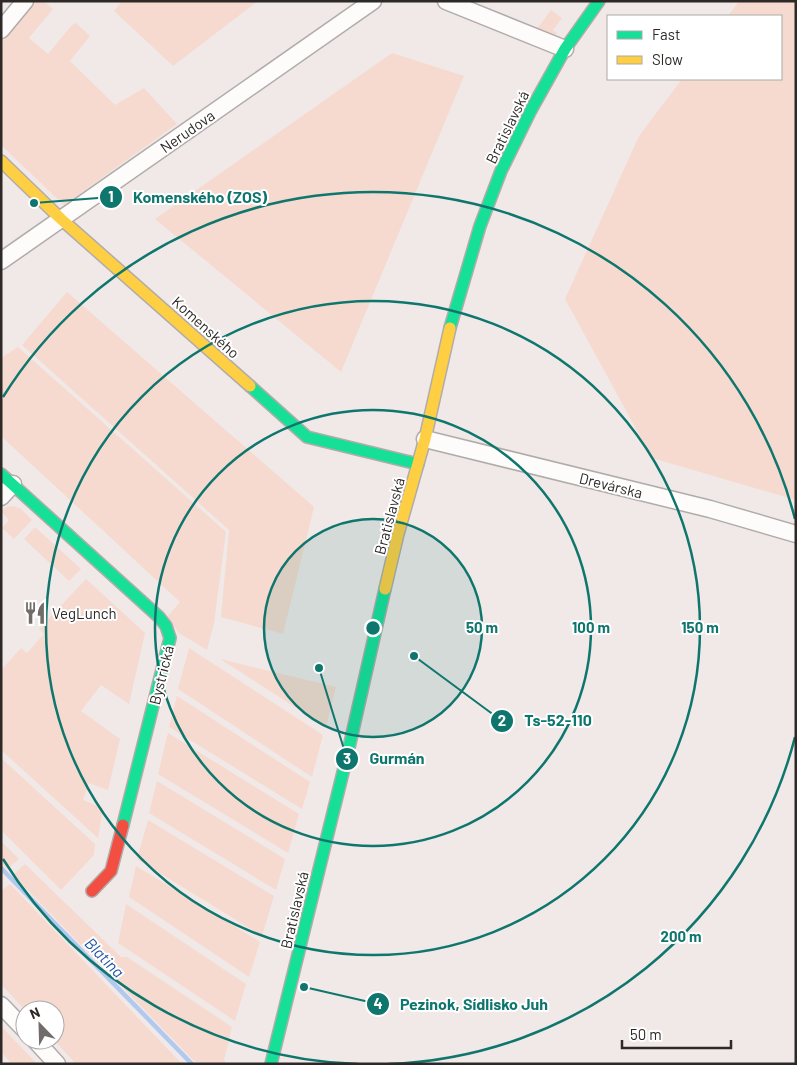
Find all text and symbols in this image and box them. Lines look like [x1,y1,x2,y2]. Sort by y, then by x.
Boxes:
legend [607,15,782,80]
text: Fast [652,25,680,43]
text: Slow [652,50,683,68]
street label: Bratislavská [482,88,532,166]
street label: Nerudova [156,106,218,156]
callout: Komenského (ZOS) [98,181,277,212]
text: 1 [108,187,114,205]
text: Komenského (ZOS) [133,187,267,206]
street label: Komenského [169,292,243,362]
street label: Drevárska [577,468,645,502]
street label: Bratislavská [370,476,408,556]
restaurant icon: VegLunch [22,600,48,626]
place label: VegLunch [52,604,117,622]
text: 50 m [466,618,498,636]
text: 100 m [572,618,610,636]
text: 150 m [681,618,719,636]
centre of rings [364,619,382,637]
street label: Bystrická [145,643,177,707]
callout: Ts-52-110 [489,705,602,736]
text: Ts-52-110 [524,710,592,729]
text: 2 [498,711,506,729]
callout: Gurmán [335,743,435,774]
text: Gurmán [369,748,425,767]
text: 3 [343,749,351,767]
street label: Bratislavská [276,870,312,950]
text: 200 m [660,927,702,945]
water label: Blatina [81,933,129,981]
callout: Pezinok, Sídlisko Juh [365,988,558,1019]
text: 4 [373,994,383,1012]
text: Pezinok, Sídlisko Juh [400,994,548,1013]
north arrow [15,1000,65,1050]
text: N [27,1003,42,1022]
scale bar [622,1018,731,1050]
text: 50 m [630,1025,662,1043]

